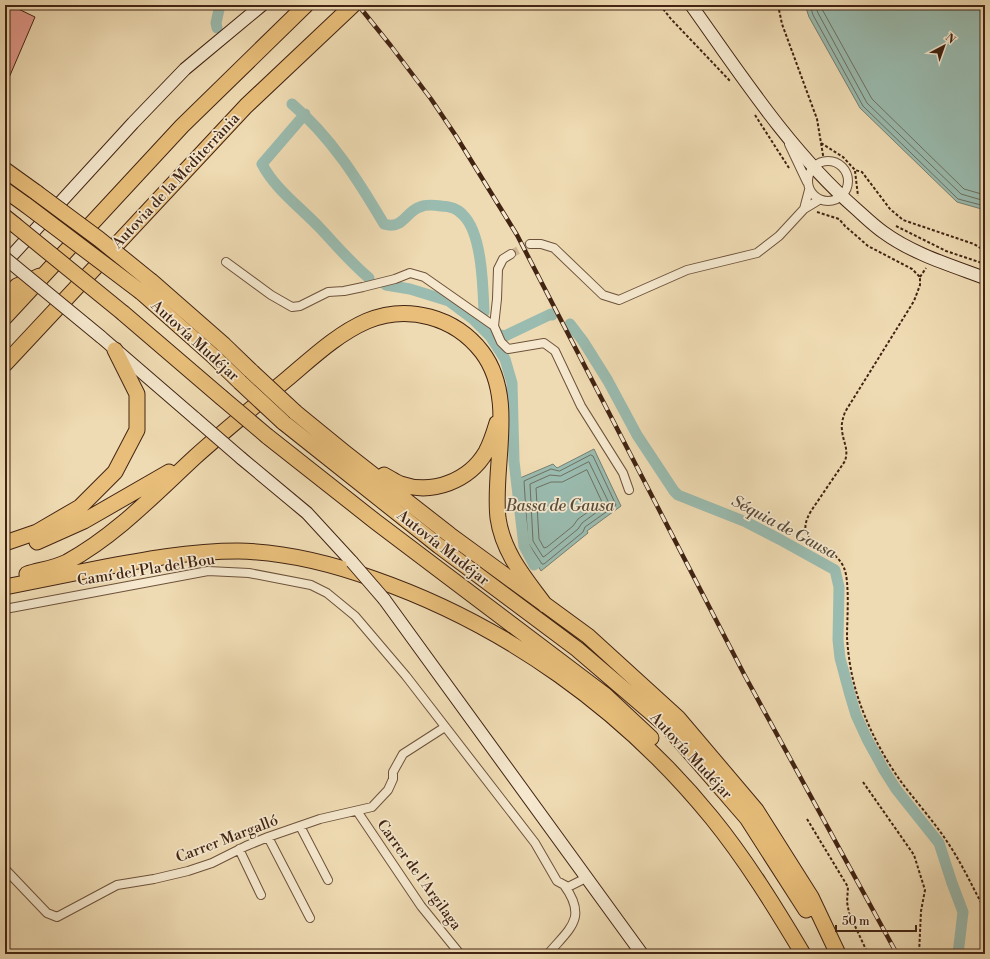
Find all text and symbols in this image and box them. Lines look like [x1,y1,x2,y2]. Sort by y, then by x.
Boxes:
north arrow [924,26,964,66]
text: N [942,31,958,48]
street label: Autovia de la Mediterrània [107,109,244,254]
street label: Autovía Mudéjar [146,296,243,386]
water label: Séquia de Gausa [728,491,840,563]
water label: Bassa de Gausa [505,496,614,516]
street label: Autovía Mudéjar [392,505,493,590]
street label: Camí del Pla del Bou [76,550,217,590]
street label: Autovía Mudéjar [645,708,736,804]
street label: Carrer Margalló [173,811,281,867]
street label: Carrer de l'Argilaga [373,816,466,934]
scale bar [836,907,916,933]
text: 50 m [842,914,870,929]

